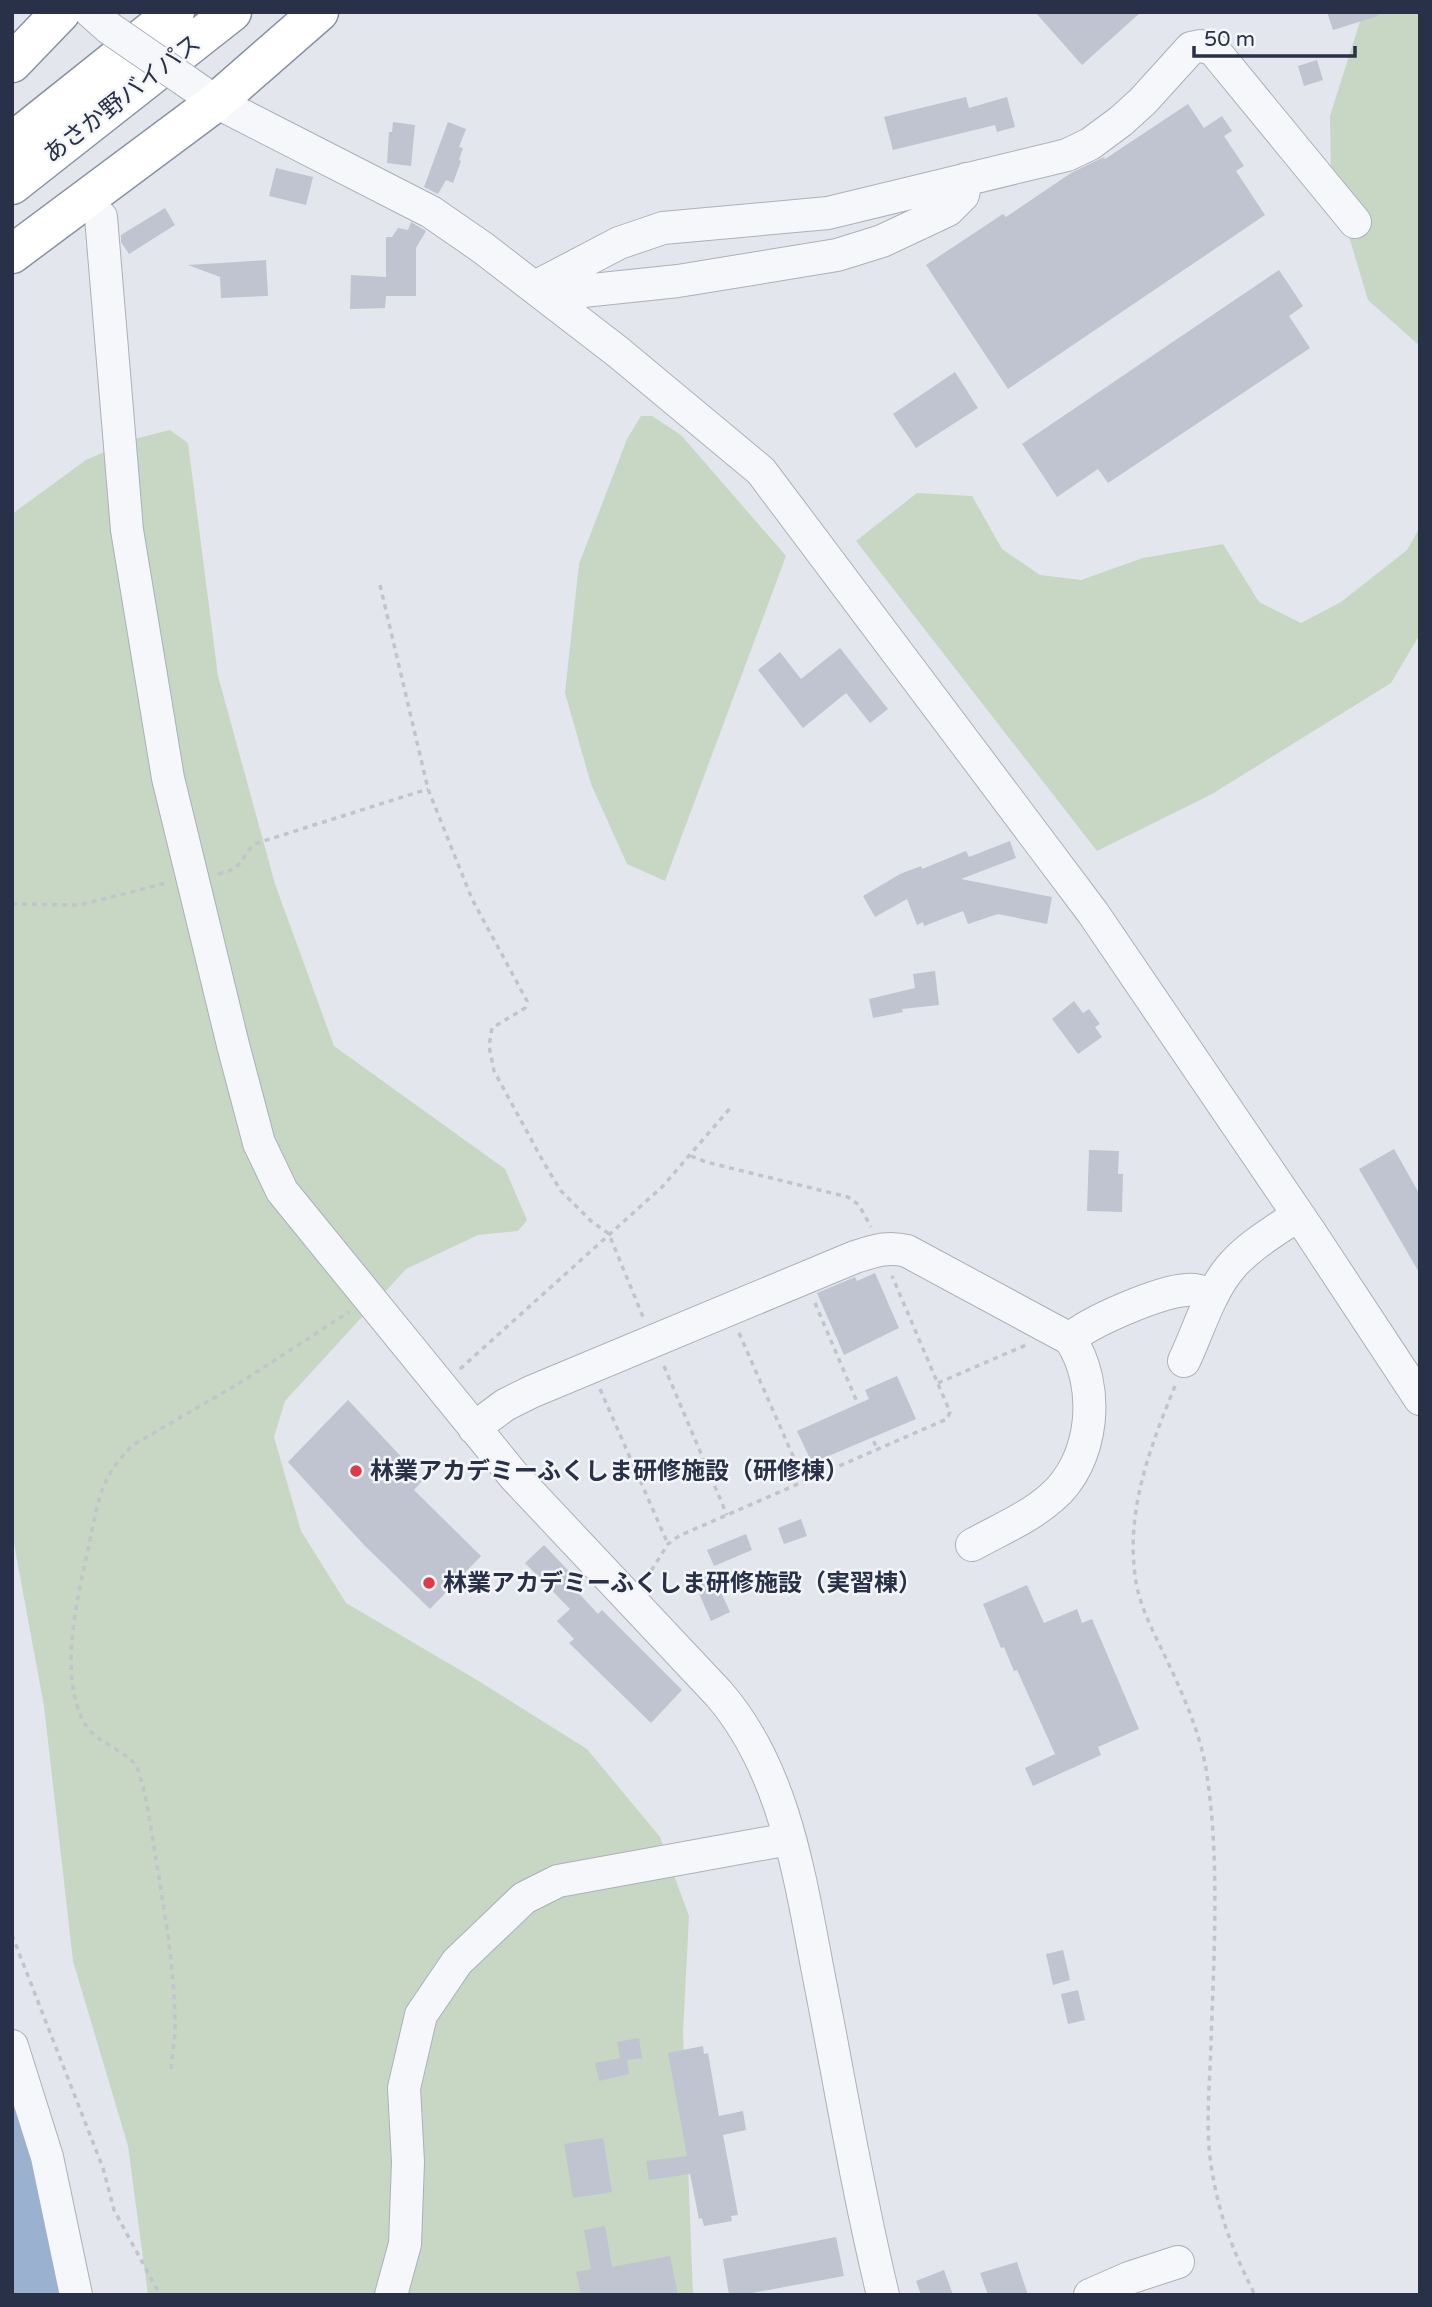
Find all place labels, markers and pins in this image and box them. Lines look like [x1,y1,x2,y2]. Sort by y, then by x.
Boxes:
place label: 林業アカデミーふくしま研修施設（研修棟） [370,1457,849,1486]
marker: 林業アカデミーふくしま研修施設（研修棟） [348,1463,364,1479]
place label: 林業アカデミーふくしま研修施設（実習棟） [443,1569,922,1598]
marker: 林業アカデミーふくしま研修施設（実習棟） [421,1575,437,1591]

